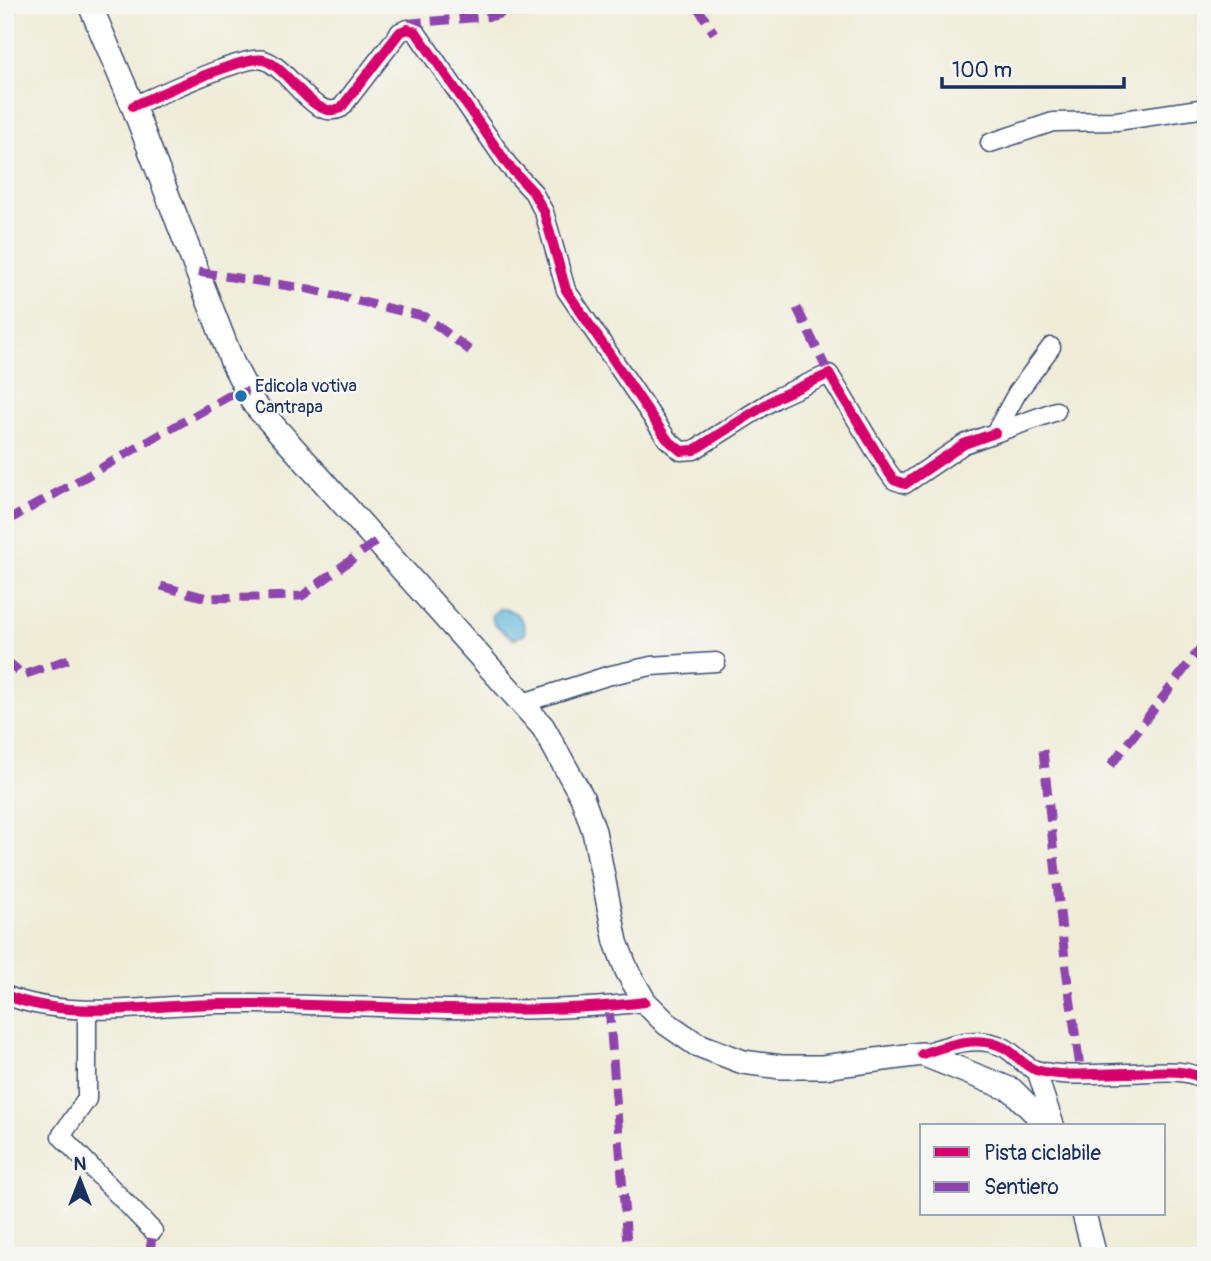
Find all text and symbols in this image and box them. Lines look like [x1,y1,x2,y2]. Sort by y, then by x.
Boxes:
scale bar [942,46,1124,90]
text: 100 m [952,57,1012,84]
place label: Edicola votiva Cantrapa [255,375,357,419]
marker: Edicola votiva Cantrapa [233,388,249,404]
legend [920,1124,1166,1216]
text: Pista ciclabile [984,1140,1101,1167]
north arrow [46,1146,116,1216]
text: N [74,1152,87,1176]
text: Sentiero [984,1174,1059,1201]

